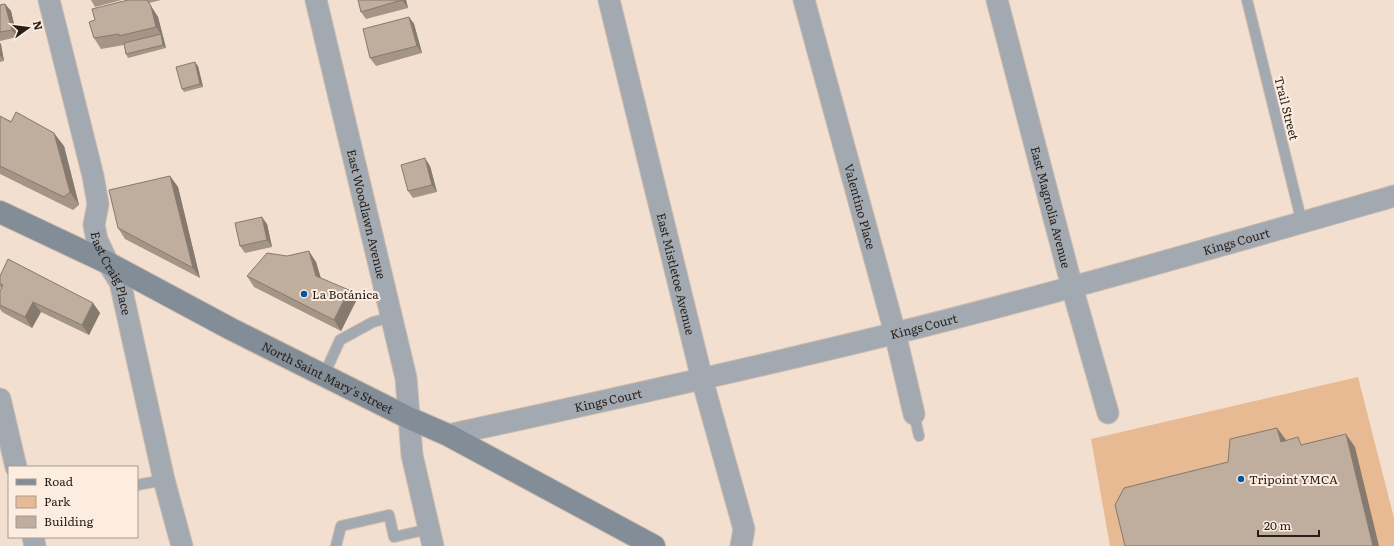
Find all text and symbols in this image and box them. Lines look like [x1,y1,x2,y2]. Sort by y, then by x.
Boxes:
north arrow [8,8,48,48]
text: N [30,19,48,32]
street label: Trail Street [1270,74,1304,142]
street label: East Magnolia Avenue [1027,144,1076,270]
street label: East Woodlawn Avenue [343,147,391,281]
street label: Valentino Place [840,162,881,251]
street label: East Mistletoe Avenue [653,211,700,337]
street label: Kings Court [1201,223,1272,259]
street label: East Craig Place [86,230,136,317]
place label: La Botánica [312,285,379,303]
marker: La Botánica [299,289,309,299]
street label: Kings Court [888,309,959,343]
street label: North Saint Mary's Street [259,337,397,418]
street label: Kings Court [573,384,644,416]
legend [8,466,138,538]
place label: Tripoint YMCA [1249,470,1338,488]
text: Road [44,472,74,490]
marker: Tripoint YMCA [1236,474,1246,484]
text: Park [44,492,71,510]
text: Building [44,512,94,530]
scale bar [1258,512,1319,538]
text: 20 m [1264,516,1291,534]

